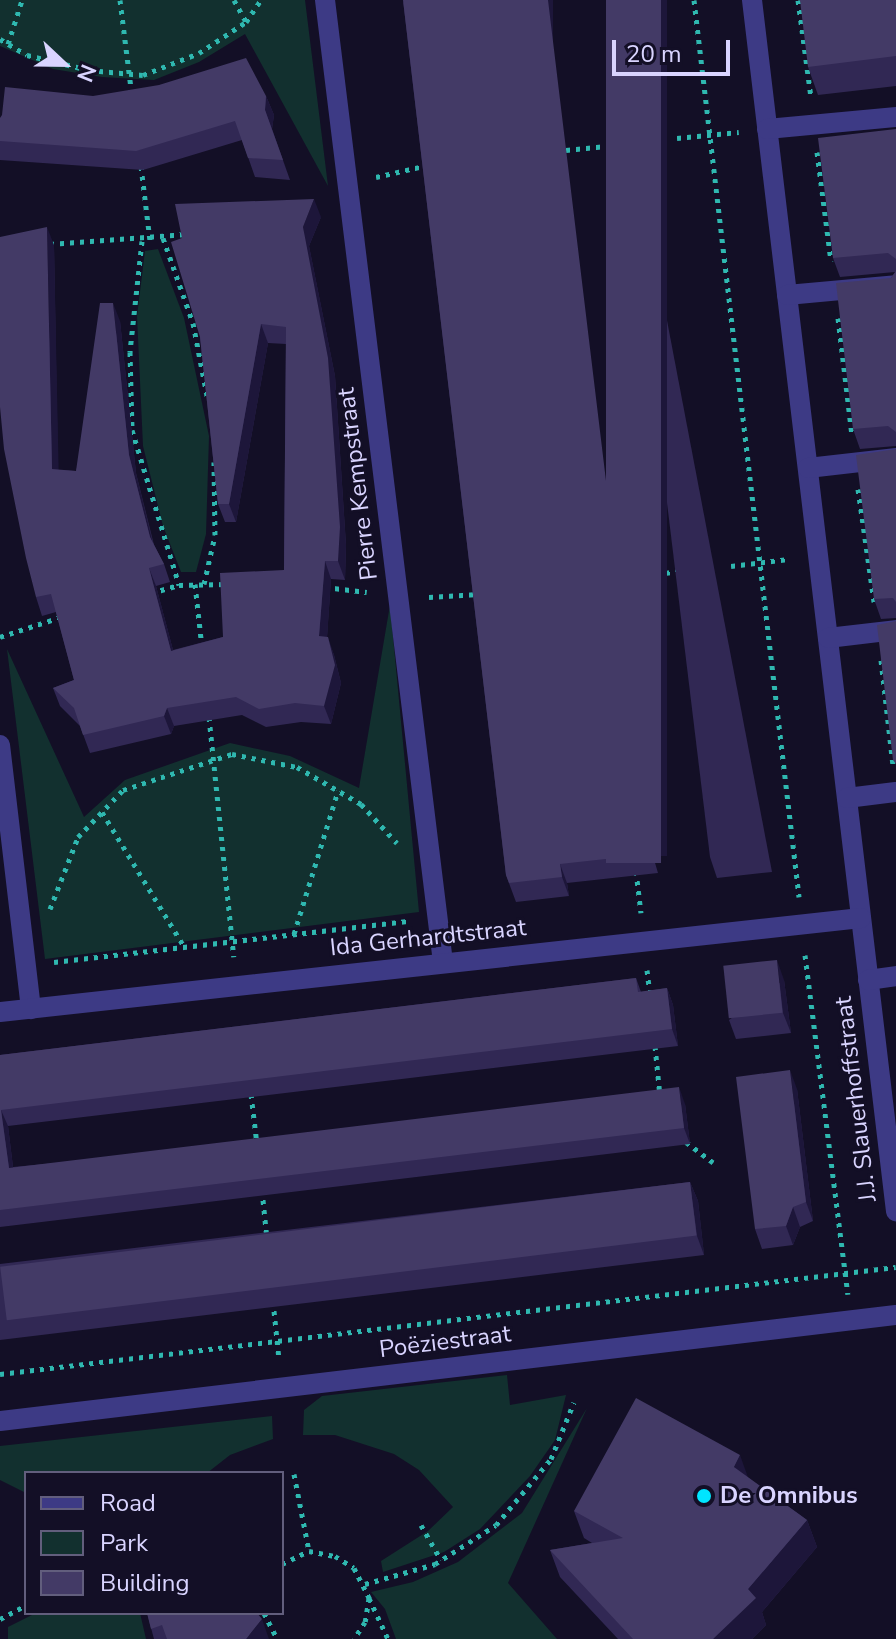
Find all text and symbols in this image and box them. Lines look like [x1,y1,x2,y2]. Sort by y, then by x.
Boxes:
north arrow [24,24,104,104]
scale bar [616,24,734,74]
text: 20 m [626,38,682,70]
text: N [69,60,103,86]
street label: Pierre Kempstraat [332,386,384,582]
street label: Ida Gerhardtstraat [328,913,528,963]
street label: J.J. Slauerhoffstraat [829,995,883,1203]
street label: Poëziestraat [378,1320,512,1364]
legend [24,1471,284,1615]
place label: De Omnibus [720,1482,858,1510]
text: Road [100,1487,156,1519]
marker: De Omnibus [695,1487,713,1505]
text: Park [100,1527,148,1559]
text: Building [100,1567,190,1599]

